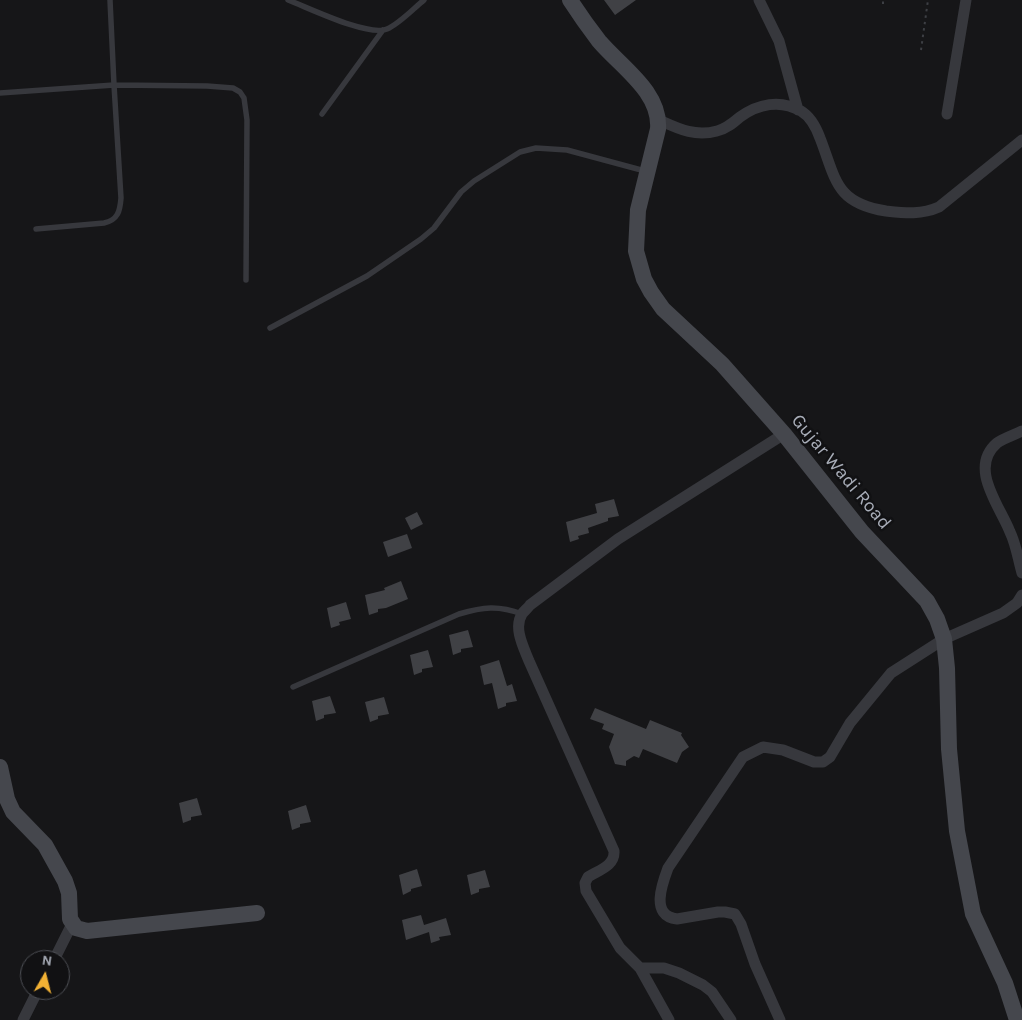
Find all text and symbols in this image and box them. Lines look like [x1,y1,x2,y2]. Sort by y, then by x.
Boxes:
street label: Gujar Wadi Road [786,410,896,534]
north arrow [20,950,70,1000]
text: N [41,952,53,970]

